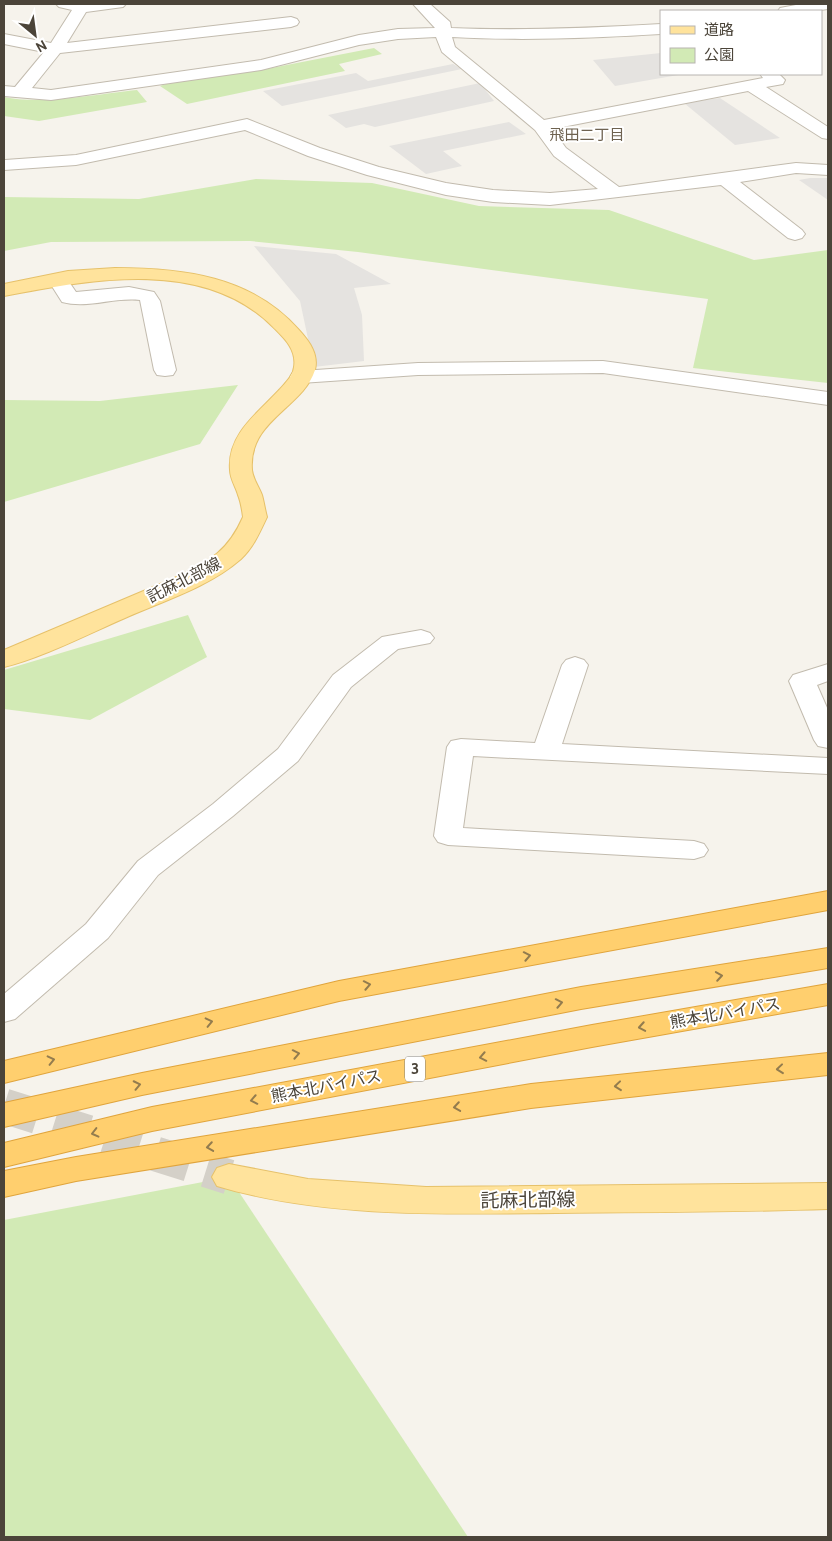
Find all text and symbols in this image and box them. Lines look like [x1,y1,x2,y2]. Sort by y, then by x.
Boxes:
north arrow [10,10,60,60]
legend [660,10,822,75]
text: 道路 [704,21,734,39]
text: N [33,36,50,57]
text: 公園 [704,46,734,64]
district label: 飛田二丁目 [549,126,625,144]
street label: 託麻北部線 [144,553,224,607]
one-way arrow [523,951,531,961]
one-way arrow [715,971,723,981]
one-way arrow [363,981,372,991]
street label: 熊本北バイパス [668,994,782,1032]
one-way arrow [554,998,563,1008]
one-way arrow [204,1017,213,1028]
one-way arrow [638,1022,647,1032]
one-way arrow [292,1049,301,1060]
one-way arrow [478,1051,487,1061]
one-way arrow [46,1055,55,1066]
road number: 3 [405,1056,425,1082]
one-way arrow [775,1063,783,1074]
street label: 熊本北バイパス [269,1066,383,1106]
one-way arrow [132,1080,141,1091]
one-way arrow [614,1080,622,1091]
one-way arrow [250,1094,259,1105]
one-way arrow [453,1102,461,1112]
one-way arrow [91,1127,100,1138]
one-way arrow [206,1142,215,1152]
street label: 託麻北部線 [480,1188,576,1212]

